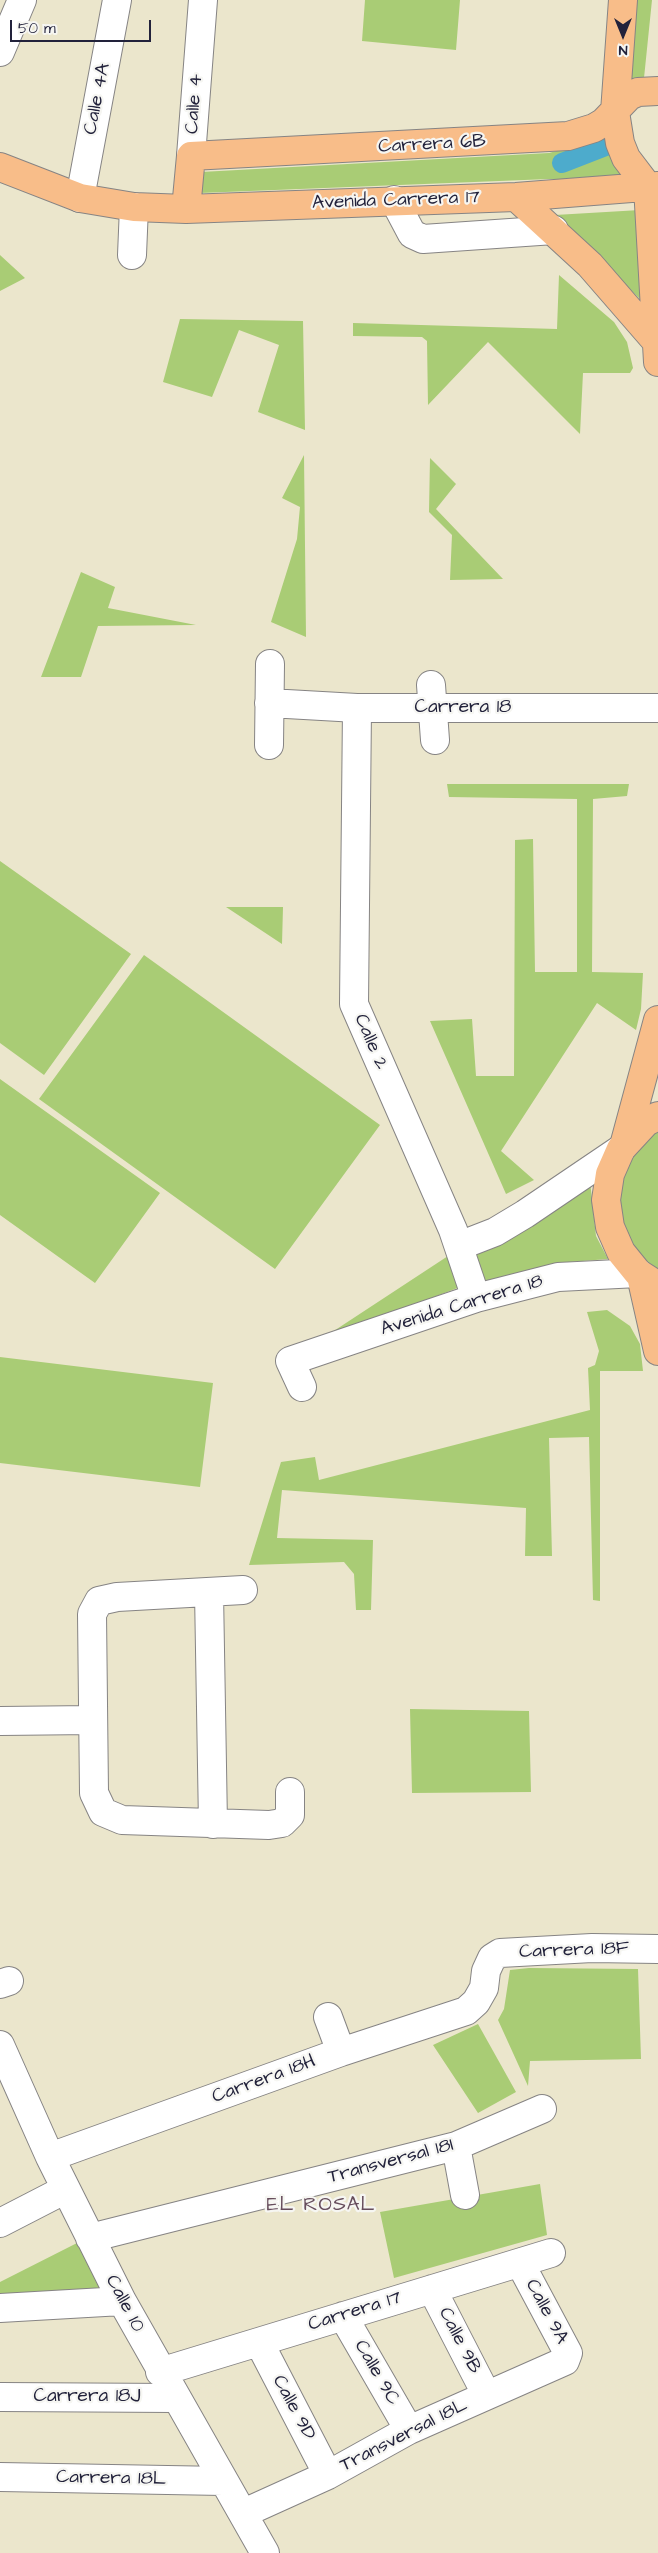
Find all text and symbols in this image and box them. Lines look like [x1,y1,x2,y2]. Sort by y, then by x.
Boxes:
scale bar [12,10,154,42]
north arrow [598,10,648,60]
text: 50 m [18,18,56,39]
text: N [619,40,627,60]
street label: Calle 4A [80,61,116,137]
street label: Calle 4 [182,73,208,135]
street label: Carrera 6B [378,131,486,159]
street label: Avenida Carrera 17 [312,187,480,215]
street label: Carrera 18 [415,697,511,719]
street label: Calle 2 [348,1011,392,1073]
street label: Avenida Carrera 18 [378,1270,546,1342]
street label: Carrera 18F [519,1938,629,1964]
street label: Carrera 18H [209,2051,319,2109]
street label: Transversal 18I [326,2134,456,2190]
district label: EL ROSAL [266,2194,376,2218]
street label: Calle 10 [100,2272,148,2336]
street label: Calle 9A [520,2276,572,2348]
street label: Carrera 17 [306,2287,404,2337]
street label: Calle 9B [433,2304,485,2378]
street label: Calle 9C [348,2336,404,2410]
street label: Calle 9D [266,2372,320,2444]
street label: Carrera 18J [34,2386,140,2408]
street label: Transversal 18L [337,2394,471,2478]
street label: Carrera 18L [56,2467,166,2491]

